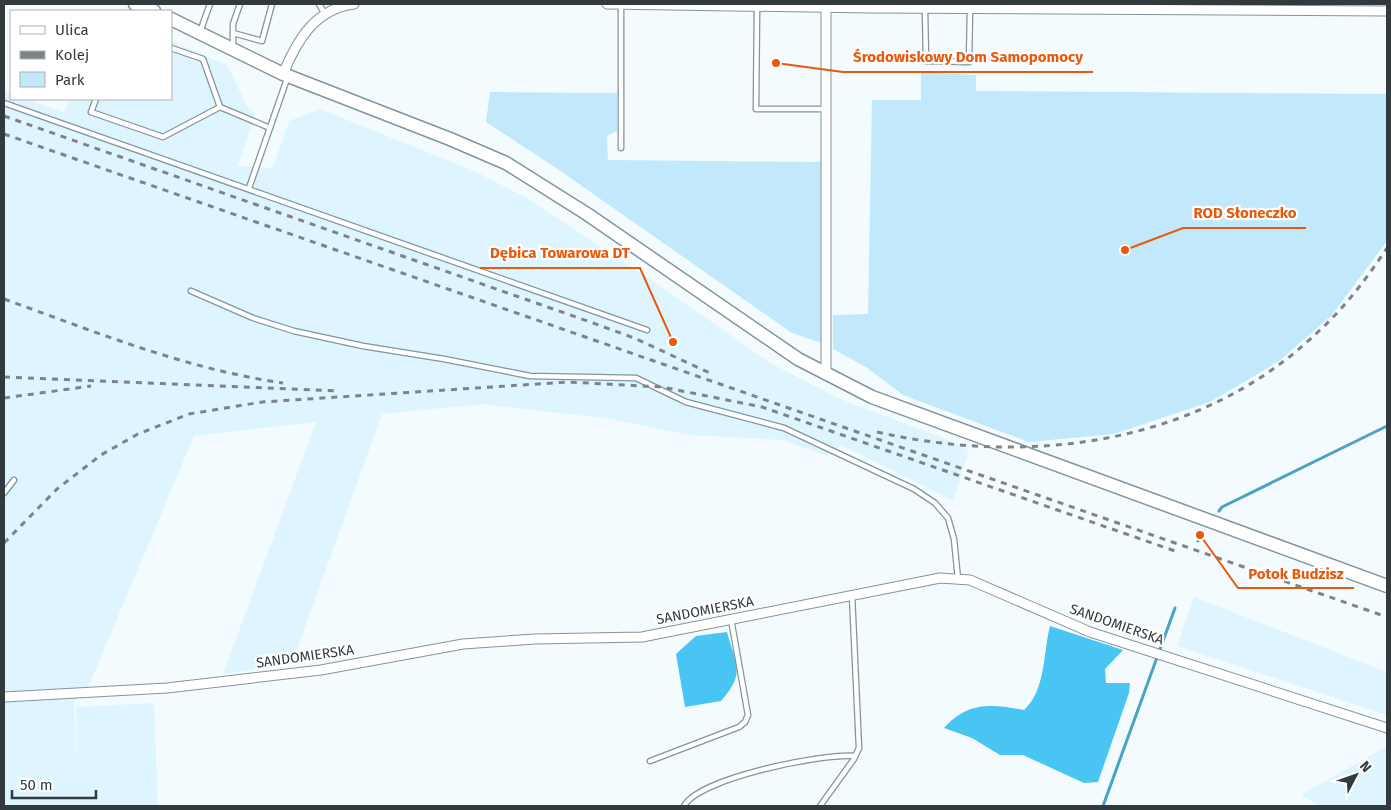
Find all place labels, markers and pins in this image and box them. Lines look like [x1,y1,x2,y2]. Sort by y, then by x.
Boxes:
callout: Środowiskowy Dom Samopomocy [843,42,1093,72]
callout: ROD Słoneczko [1183,198,1306,228]
callout: Dębica Towarowa DT [480,238,640,268]
callout: Potok Budzisz [1238,558,1354,588]

